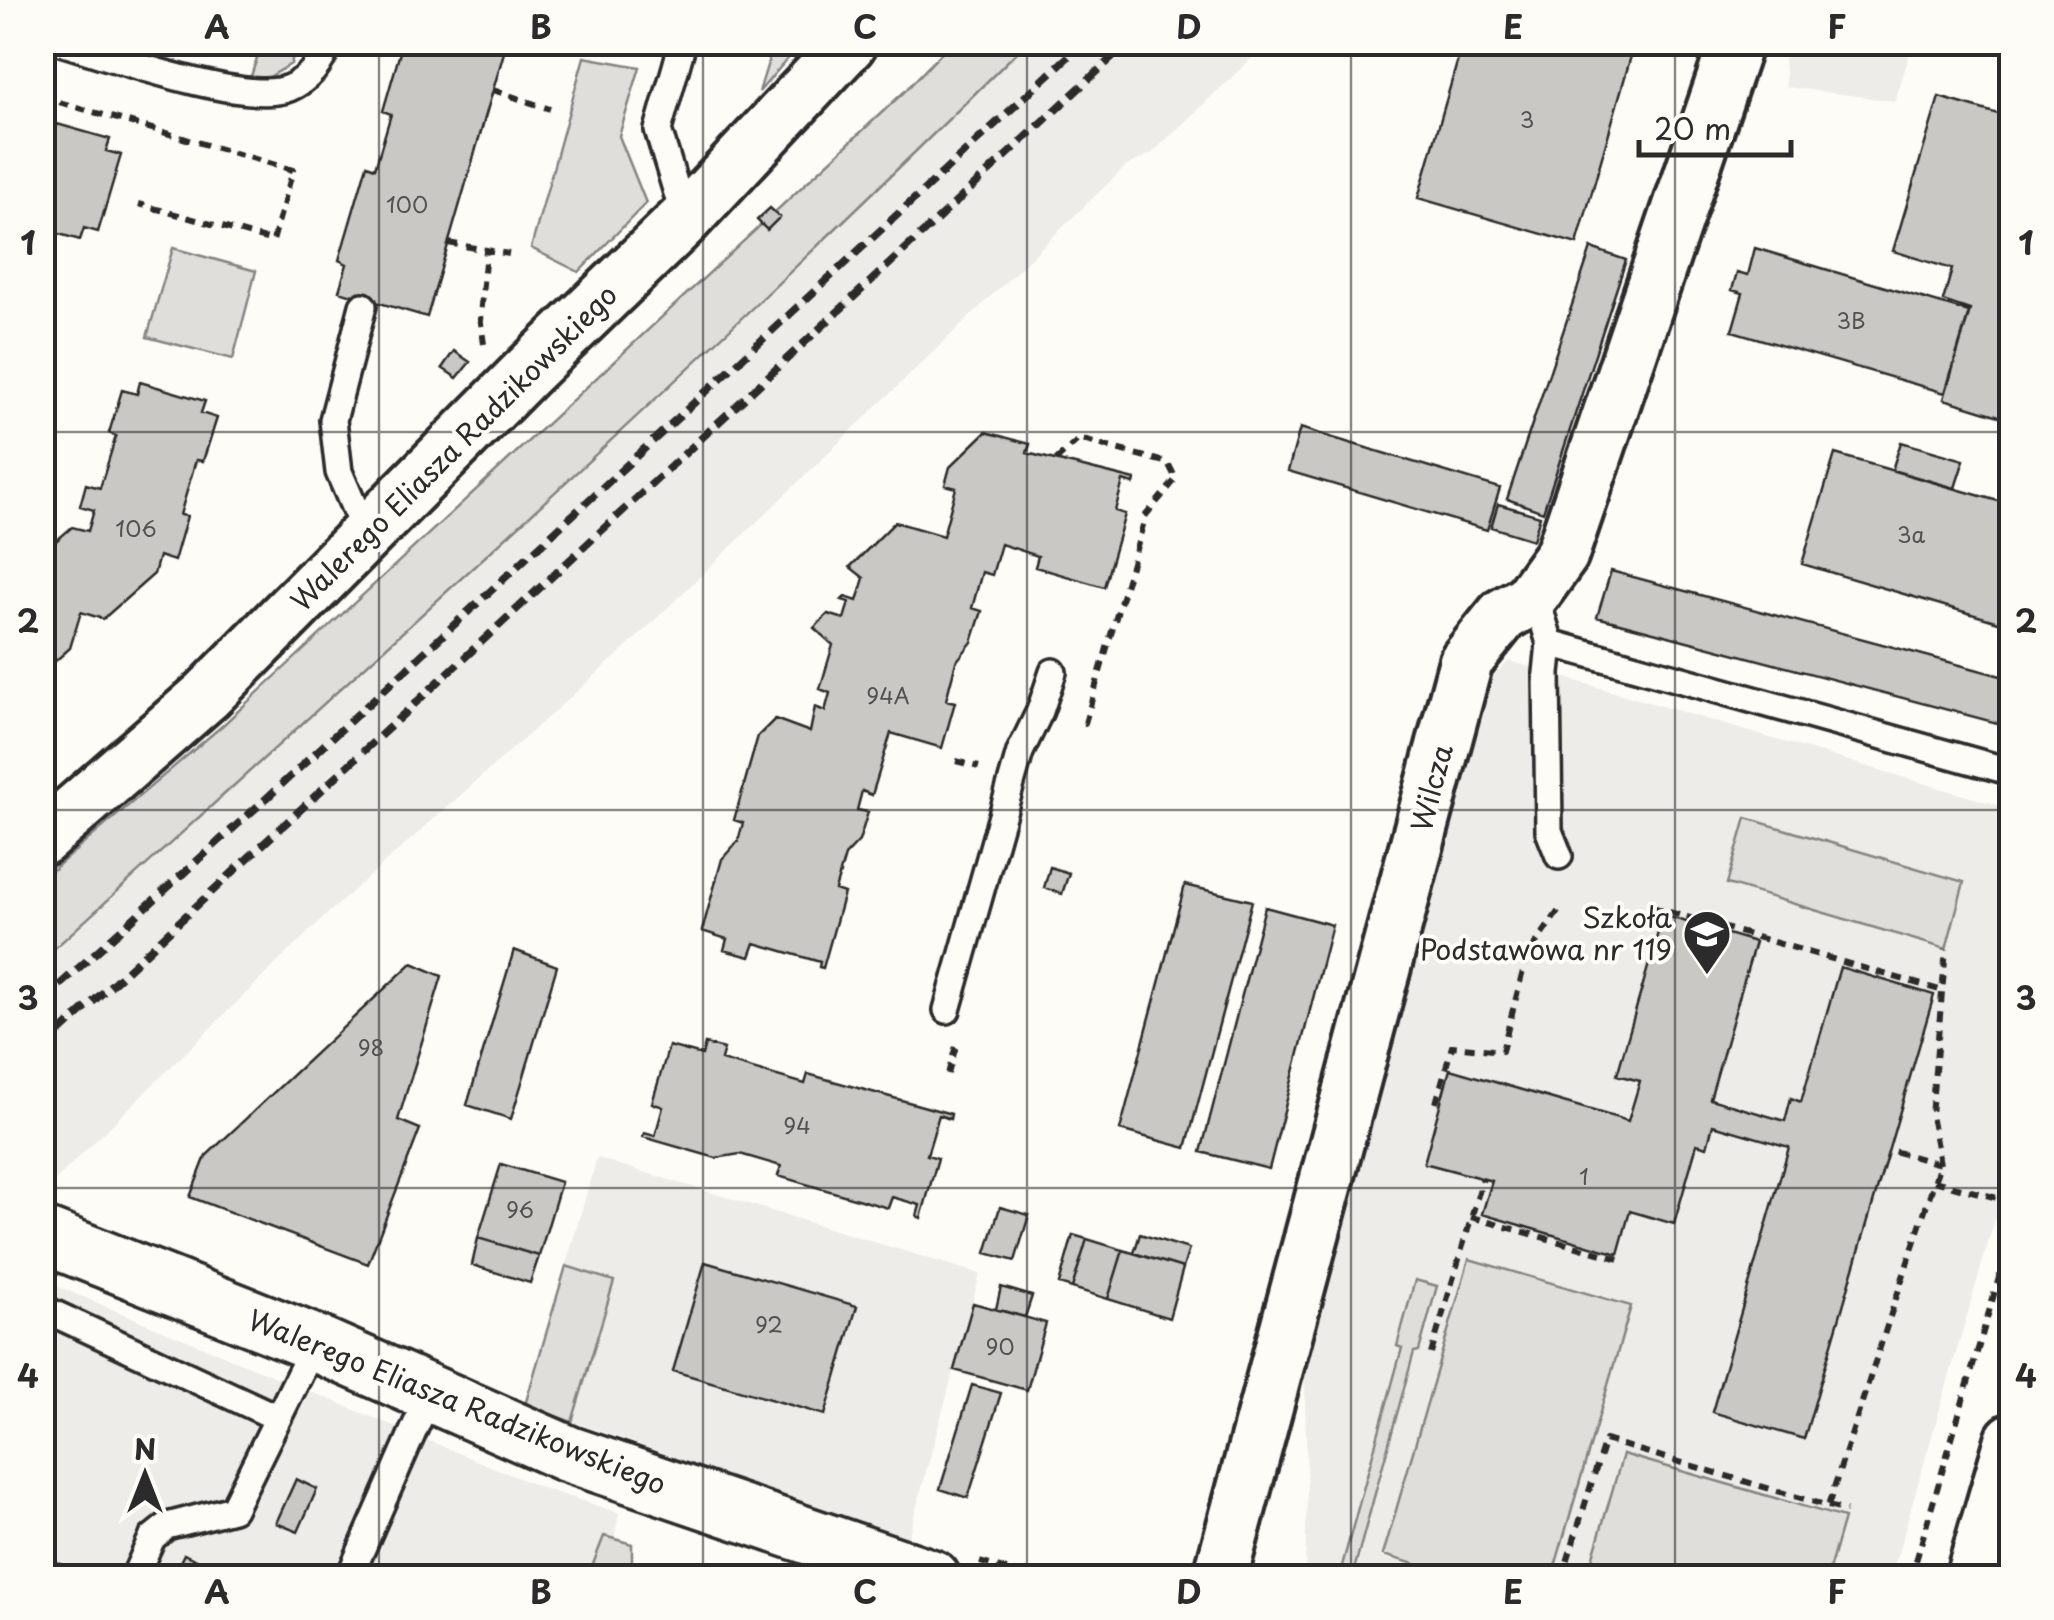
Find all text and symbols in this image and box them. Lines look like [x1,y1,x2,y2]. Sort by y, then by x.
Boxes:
text: A [204,2,230,50]
text: B [530,2,552,50]
text: C [853,2,877,50]
text: D [1176,2,1202,50]
text: E [1503,2,1523,50]
text: F [1828,2,1846,50]
scale bar [1639,95,1792,157]
house number: 3 [1520,102,1534,135]
text: 20 m [1654,105,1731,150]
house number: 100 [386,187,428,220]
text: 1 [20,218,36,266]
text: 1 [2018,218,2034,266]
street label: Walerego Eliasza Radzikowskiego [280,274,626,620]
house number: 3B [1836,303,1866,336]
house number: 106 [115,511,157,544]
house number: 3a [1897,517,1925,550]
text: 2 [17,596,39,644]
text: 2 [2015,596,2037,644]
house number: 94A [866,678,910,711]
street label: Wilcza [1398,739,1463,836]
place label: Szkoła Podstawowa nr 119 [1420,895,1673,970]
school or university icon: Szkoła Podstawowa nr 119 [1681,908,1733,976]
text: 3 [18,973,38,1021]
text: 3 [2016,973,2036,1021]
house number: 98 [358,1030,384,1063]
house number: 94 [783,1108,811,1141]
house number: 1 [1579,1159,1589,1192]
house number: 96 [506,1192,534,1225]
street label: Walerego Eliasza Radzikowskiego [242,1297,673,1504]
house number: 92 [755,1307,783,1340]
house number: 90 [986,1329,1014,1362]
text: 4 [17,1351,39,1399]
text: 4 [2015,1351,2037,1399]
north arrow [95,1425,195,1525]
text: N [134,1427,156,1470]
text: A [204,1567,230,1615]
text: B [530,1567,552,1615]
text: C [853,1567,877,1615]
text: D [1176,1567,1202,1615]
text: E [1503,1567,1523,1615]
text: F [1828,1567,1846,1615]

